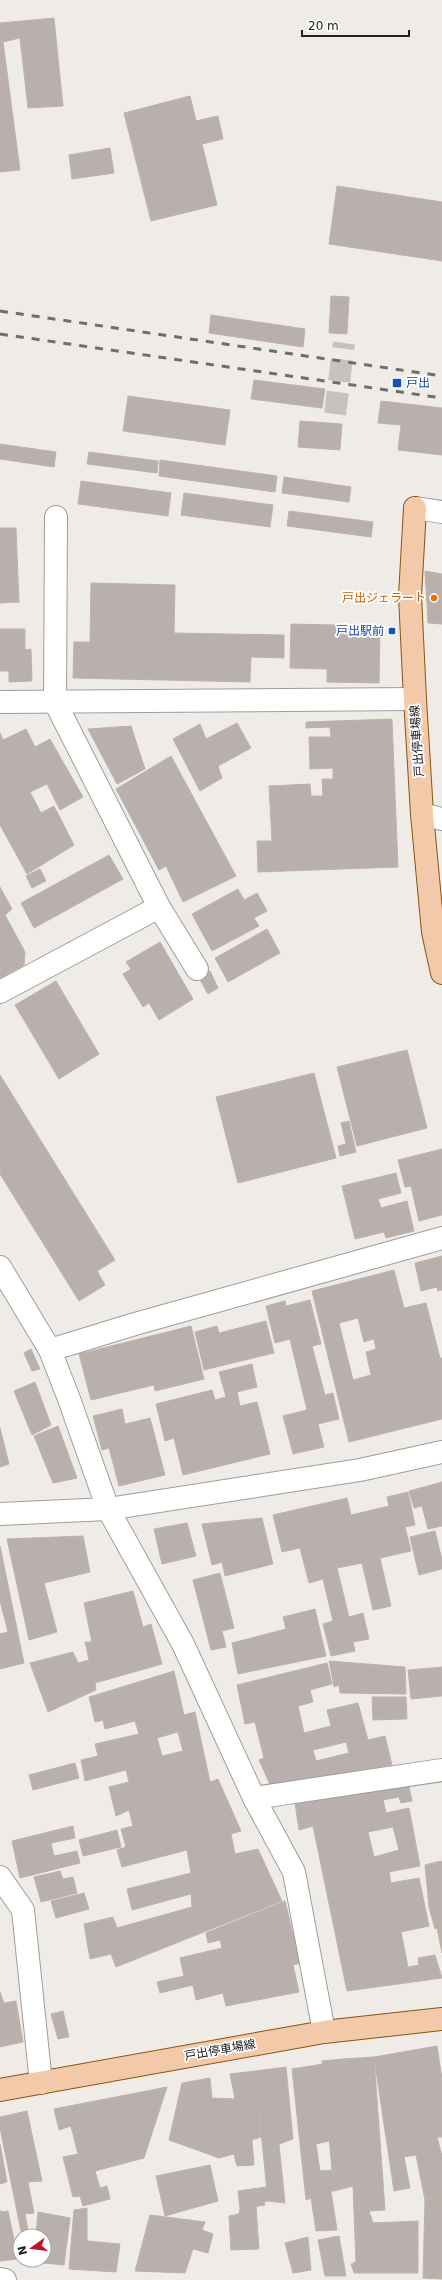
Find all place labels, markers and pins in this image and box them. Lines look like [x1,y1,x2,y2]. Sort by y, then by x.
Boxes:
place label: 戸出 [406,376,430,390]
marker: 戸出 [391,377,403,389]
place label: 戸出ジェラート [342,591,426,605]
marker: 戸出ジェラート [429,593,439,603]
place label: 戸出駅前 [336,624,384,638]
marker: 戸出駅前 [387,626,397,636]

